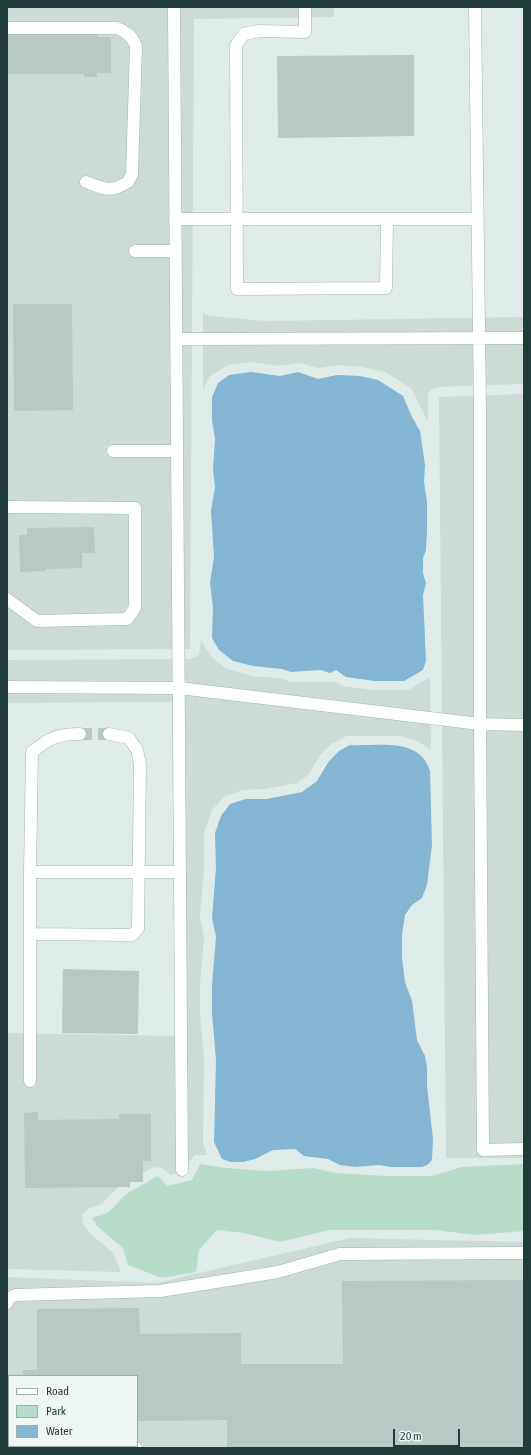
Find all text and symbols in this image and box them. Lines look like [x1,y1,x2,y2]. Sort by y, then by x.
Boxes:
legend [8,1375,138,1447]
text: Road [46,1384,69,1398]
text: Park [46,1404,66,1418]
scale bar [395,1421,462,1447]
text: Water [46,1424,72,1438]
text: 20 m [400,1429,422,1443]

